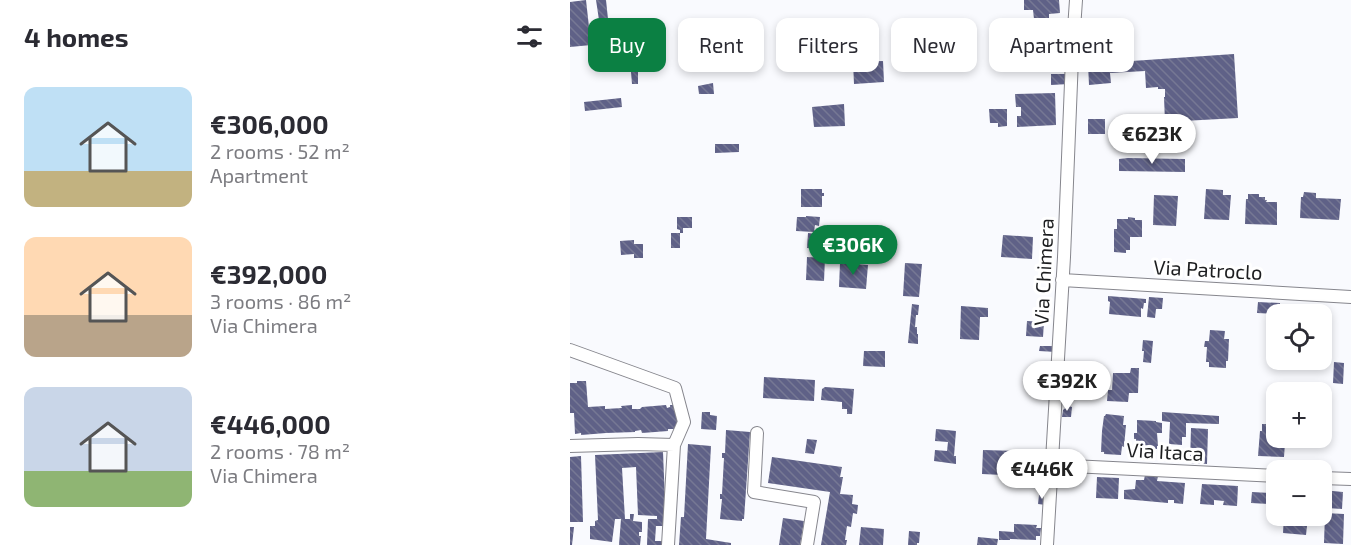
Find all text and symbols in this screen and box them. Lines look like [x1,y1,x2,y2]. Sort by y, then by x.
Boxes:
chip: Buy [588,18,666,72]
chip: Rent [678,18,764,72]
chip: Filters [776,18,879,72]
chip: New [891,18,977,72]
chip: Apartment [989,18,1134,72]
icon: filters [513,20,546,53]
text: 4 homes [24,21,129,52]
text: €306,000 [210,108,329,139]
icon: home [72,111,144,183]
pin: €623K [1110,114,1194,165]
text: €623K [1122,121,1182,145]
text: 2 rooms · 52 m² [210,139,350,163]
text: Apartment [210,163,308,187]
street label: Via Chimera [1028,218,1058,326]
pin: €306K [811,225,895,276]
text: €306K [822,232,884,256]
street label: Via Patroclo [1153,254,1263,284]
text: €392,000 [210,258,327,289]
icon: home [72,261,144,333]
text: 3 rooms · 86 m² [210,289,351,313]
map controls [1266,304,1332,526]
button: locate [1266,304,1332,370]
text: Via Chimera [210,313,318,337]
pin: €392K [1025,361,1109,412]
text: €392K [1037,368,1097,392]
button: + [1266,382,1332,448]
text: €446,000 [210,408,331,439]
icon: home [72,411,144,483]
street label: Via Itaca [1126,437,1204,465]
text: 2 rooms · 78 m² [210,439,350,463]
pin: €446K [1000,449,1084,500]
text: €446K [1011,456,1073,480]
button: − [1266,460,1332,526]
text: Via Chimera [210,463,318,487]

